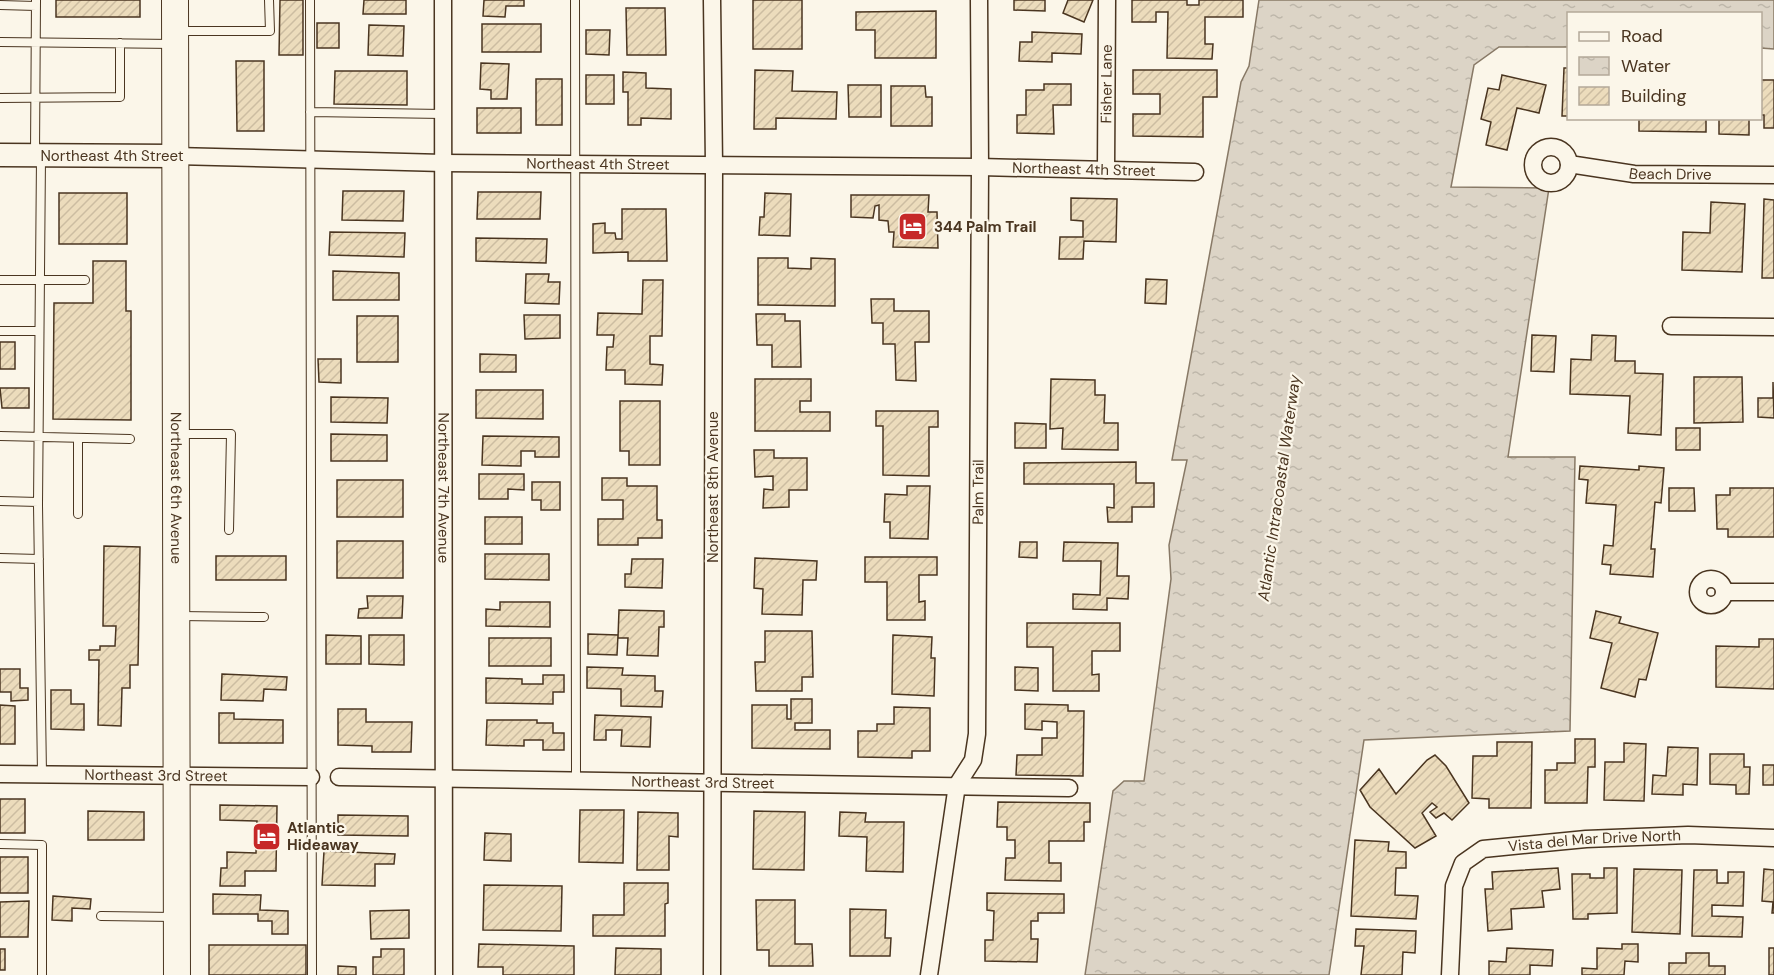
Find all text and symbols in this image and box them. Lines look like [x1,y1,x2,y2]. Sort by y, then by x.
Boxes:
legend [1567,12,1762,120]
text: Road [1621,24,1663,48]
street label: Fisher Lane [1096,44,1117,124]
text: Water [1621,54,1671,78]
text: Building [1621,84,1686,108]
street label: Northeast 4th Street [40,146,184,166]
street label: Northeast 4th Street [526,154,670,175]
street label: Northeast 4th Street [1012,158,1156,181]
street label: Beach Drive [1627,163,1712,185]
hotel icon: 344 Palm Trail [897,211,929,243]
place label: 344 Palm Trail [934,217,1037,237]
water label: Atlantic Intracoastal Waterway [1253,372,1305,604]
street label: Northeast 8th Avenue [703,411,723,563]
street label: Northeast 6th Avenue [166,412,186,564]
street label: Northeast 7th Avenue [433,413,454,563]
street label: Palm Trail [968,459,988,525]
street label: Northeast 3rd Street [84,765,228,786]
street label: Northeast 3rd Street [631,771,775,794]
place label: Atlantic Hideaway [287,818,359,855]
hotel icon: Atlantic Hideaway [250,821,282,853]
street label: Vista del Mar Drive North [1507,825,1681,857]

